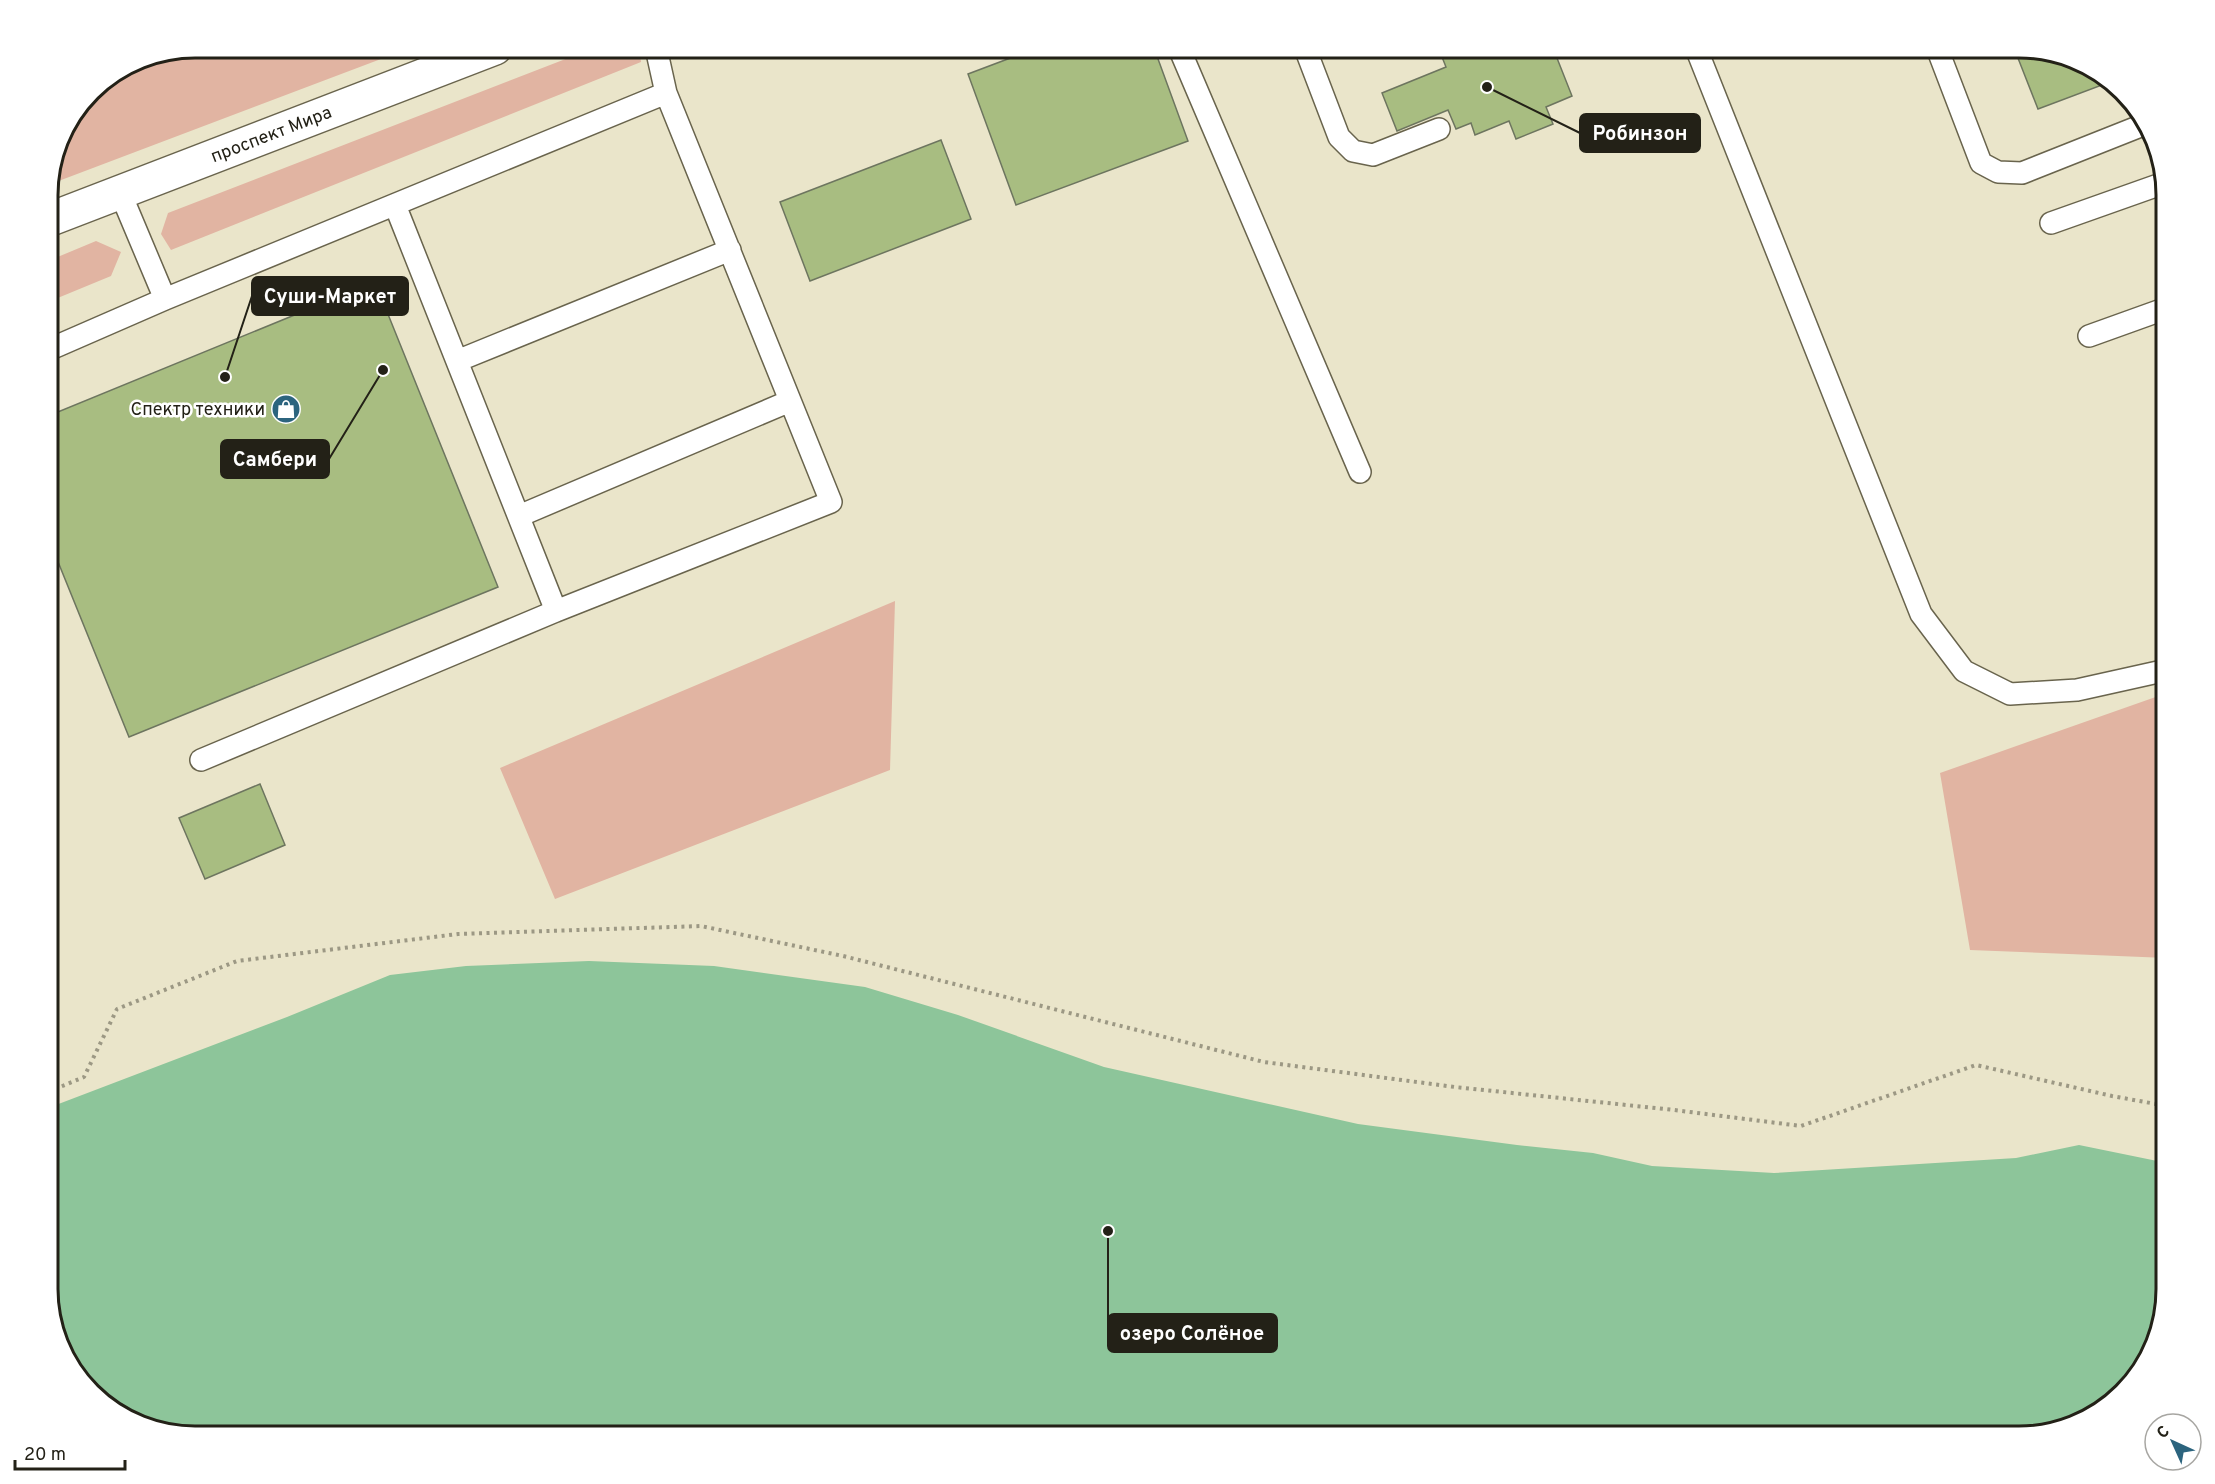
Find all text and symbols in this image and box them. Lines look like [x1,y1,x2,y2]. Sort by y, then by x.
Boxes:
street label: проспект Мира [208,102,335,169]
callout: Робинзон [1580,114,1700,152]
text: Робинзон [1592,122,1688,148]
callout: Суши-Маркет [252,277,408,315]
text: Суши-Маркет [264,285,396,311]
shop icon: Спектр техники [270,393,302,425]
place label: Спектр техники [131,399,265,422]
callout: Самбери [221,440,329,478]
text: Самбери [233,448,317,474]
callout: озеро Солёное [1108,1314,1277,1352]
text: озеро Солёное [1120,1322,1264,1348]
north arrow [2143,1412,2203,1472]
text: С [2153,1422,2174,1443]
scale bar [15,1433,124,1471]
text: 20 m [24,1444,66,1467]

